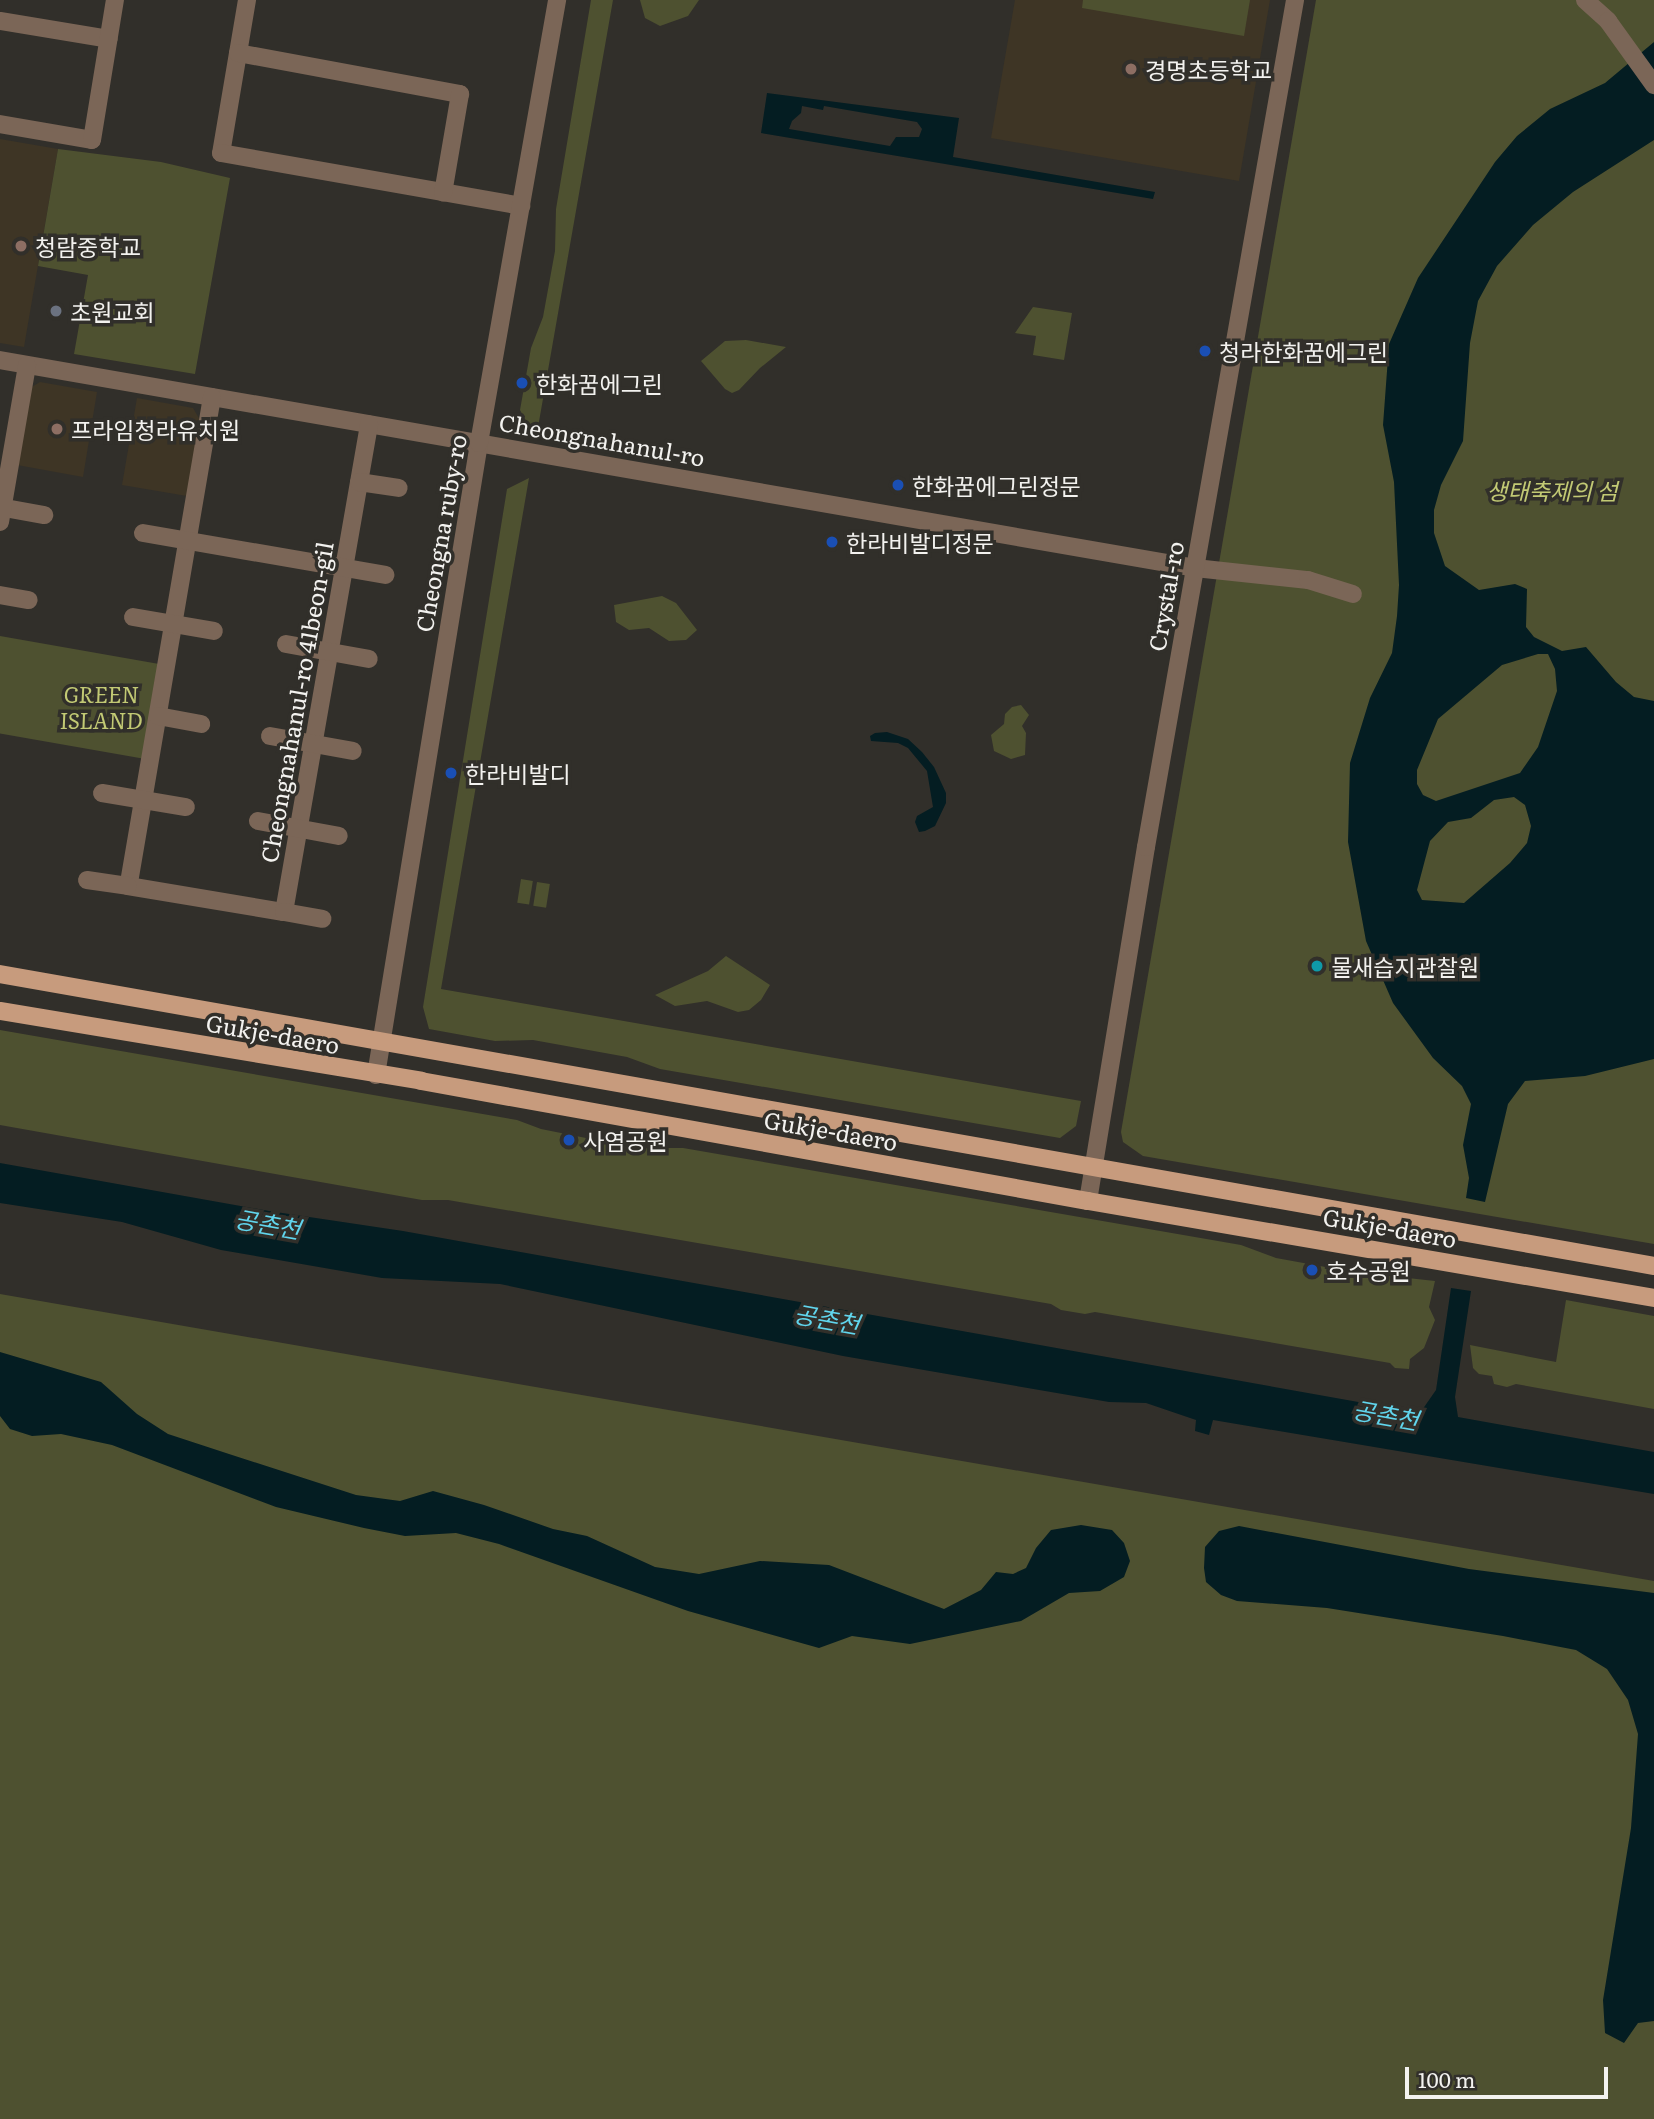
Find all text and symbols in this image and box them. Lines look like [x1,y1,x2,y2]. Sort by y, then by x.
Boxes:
place label: 경명초등학교 [1145,55,1272,83]
marker: 경명초등학교 [1123,61,1139,77]
place label: 청람중학교 [35,232,141,260]
marker: 청람중학교 [13,238,29,254]
place label: 초원교회 [70,297,155,325]
marker: 초원교회 [48,303,64,319]
place label: 청라한화꿈에그린 [1219,337,1388,365]
marker: 청라한화꿈에그린 [1197,343,1213,359]
place label: 한화꿈에그린 [536,369,663,397]
marker: 한화꿈에그린 [514,375,530,391]
street label: Cheongnahanul-ro [497,407,707,471]
place label: 프라임청라유치원 [71,415,240,443]
marker: 프라임청라유치원 [49,421,65,437]
street label: Cheongna ruby-ro [409,432,471,634]
place label: 한화꿈에그린정문 [912,471,1081,499]
park label: 생태축제의 섬 [1486,476,1618,504]
marker: 한화꿈에그린정문 [890,477,906,493]
place label: 한라비발디정문 [846,528,994,556]
marker: 한라비발디정문 [824,534,840,550]
street label: Cheongnahanul-ro 41beon-gil [254,539,338,865]
street label: Crystal-ro [1142,539,1188,653]
park label: GREEN ISLAND [59,679,143,733]
place label: 한라비발디 [465,759,571,787]
marker: 한라비발디 [443,765,459,781]
place label: 물새습지관찰원 [1331,952,1479,980]
marker: 물새습지관찰원 [1309,958,1325,974]
street label: Gukje-daero [204,1008,342,1058]
street label: Gukje-daero [762,1105,900,1155]
place label: 사염공원 [583,1126,668,1154]
marker: 사염공원 [561,1132,577,1148]
street label: Gukje-daero [1321,1202,1459,1252]
water label: 공촌천 [233,1203,303,1243]
place label: 호수공원 [1326,1256,1411,1284]
marker: 호수공원 [1304,1262,1320,1278]
water label: 공촌천 [792,1298,862,1338]
water label: 공촌천 [1351,1394,1421,1434]
scale bar [1409,2052,1612,2096]
text: 100 m [1418,2063,1475,2094]

